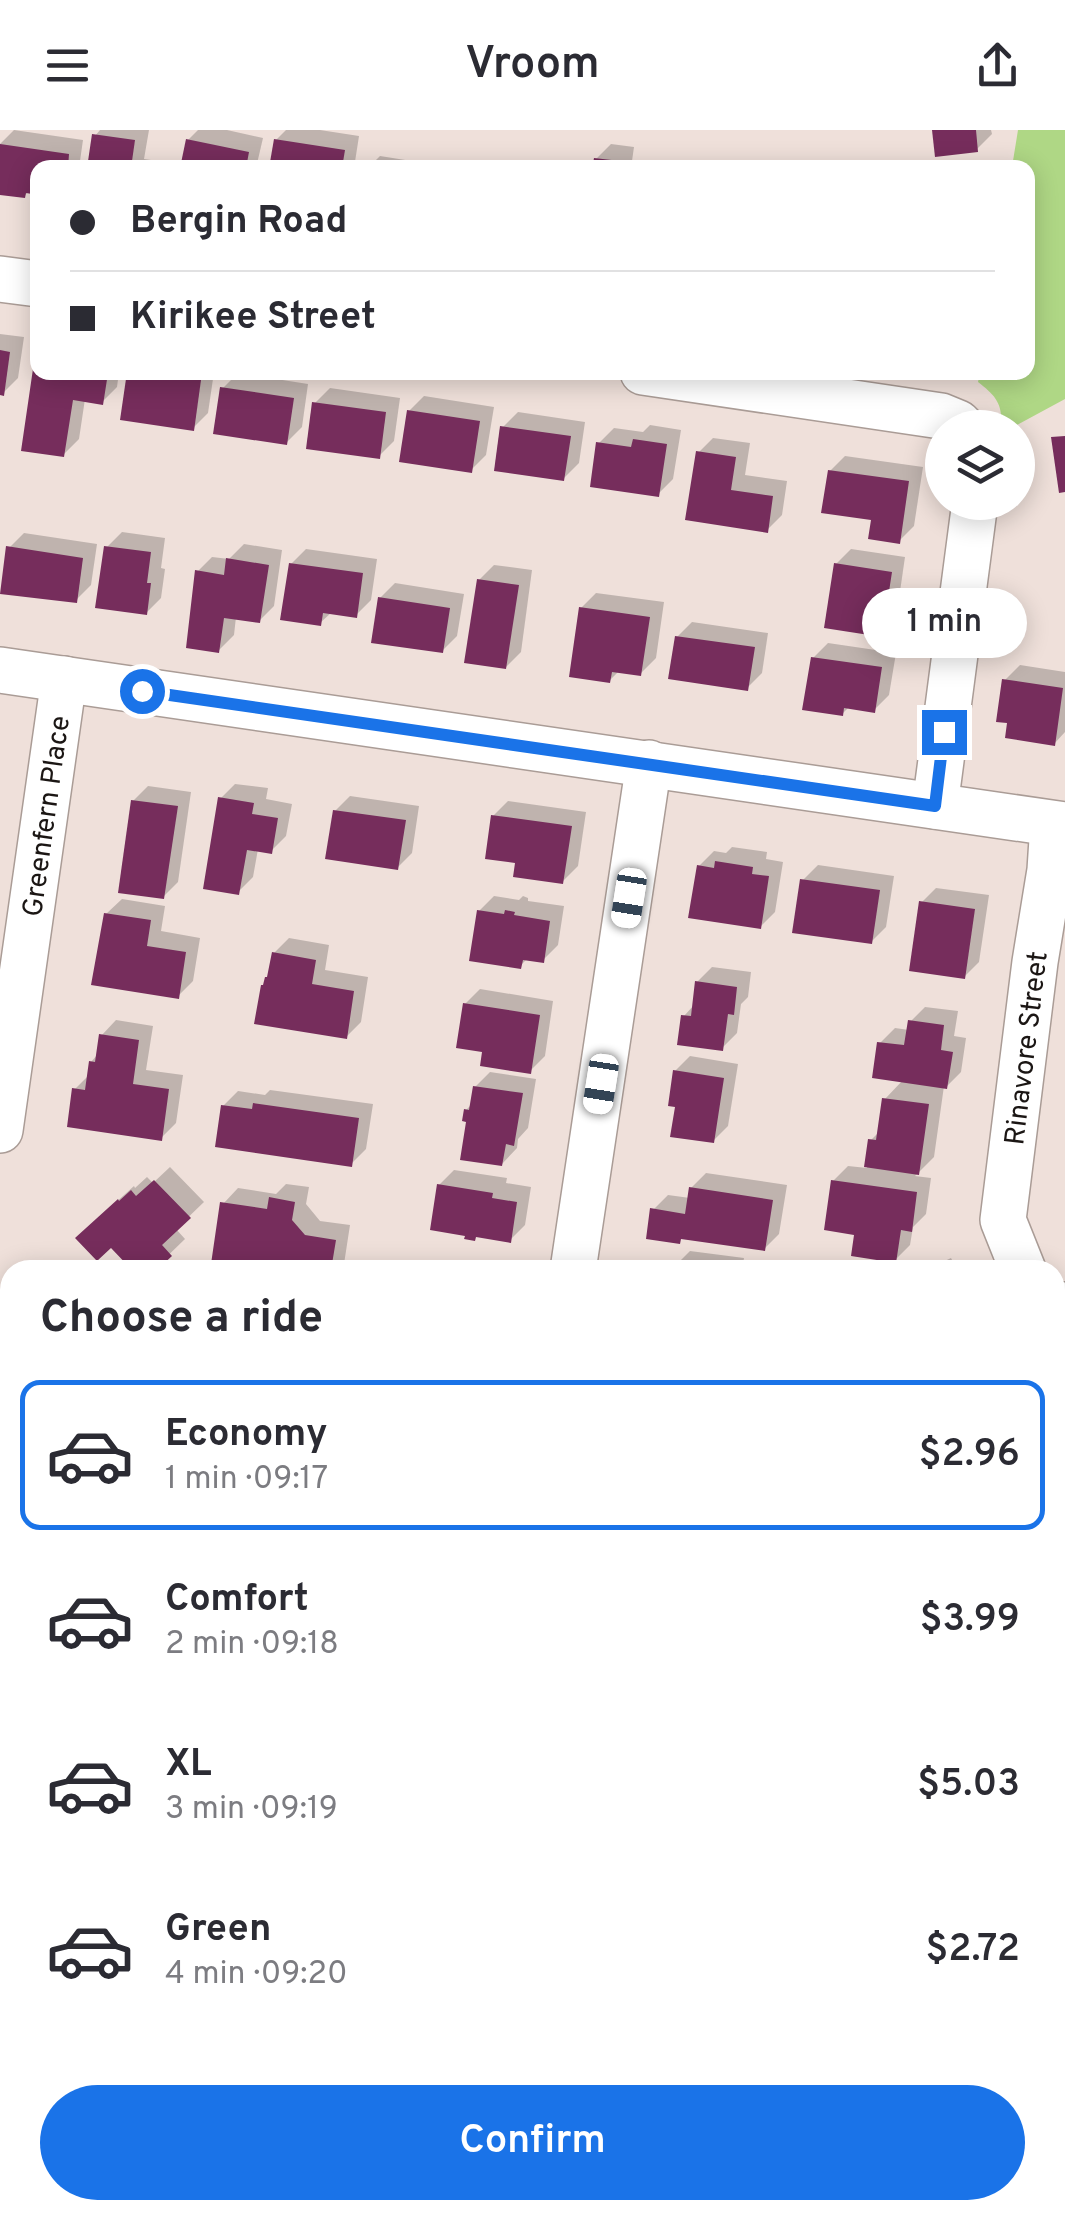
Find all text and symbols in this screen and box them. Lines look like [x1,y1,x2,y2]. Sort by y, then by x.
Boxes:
text: Vroom [465,37,600,94]
icon: menu [40,38,95,93]
icon: share [970,38,1025,93]
text: Bergin Road [130,198,347,247]
text: Kirikee Street [130,294,376,343]
map controls [925,410,1035,520]
button: layers [925,410,1035,520]
callout: 1 min [862,587,1026,657]
text: 1 min [907,603,982,643]
route start [120,669,165,714]
route end [922,710,967,755]
street label: Greenfern Place [16,714,80,919]
car [609,866,649,930]
street label: Rinavore Street [998,949,1058,1147]
car [581,1052,621,1116]
text: Choose a ride [40,1291,323,1348]
icon: car [45,1410,135,1500]
text: Economy [165,1411,327,1460]
text: $2.96 [919,1431,1020,1480]
text: 1 min · 09:17 [165,1460,328,1500]
icon: car [45,1575,135,1665]
text: Comfort [165,1576,309,1625]
text: $3.99 [920,1596,1020,1645]
text: 2 min · 09:18 [165,1625,339,1665]
icon: car [45,1740,135,1830]
text: XL [165,1741,212,1790]
text: $5.03 [917,1761,1020,1810]
text: 3 min · 09:19 [165,1790,338,1830]
icon: car [45,1905,135,1995]
text: Green [165,1906,271,1955]
text: $2.72 [926,1926,1020,1975]
text: 4 min · 09:20 [165,1955,348,1995]
button: Confirm [40,2085,1025,2200]

